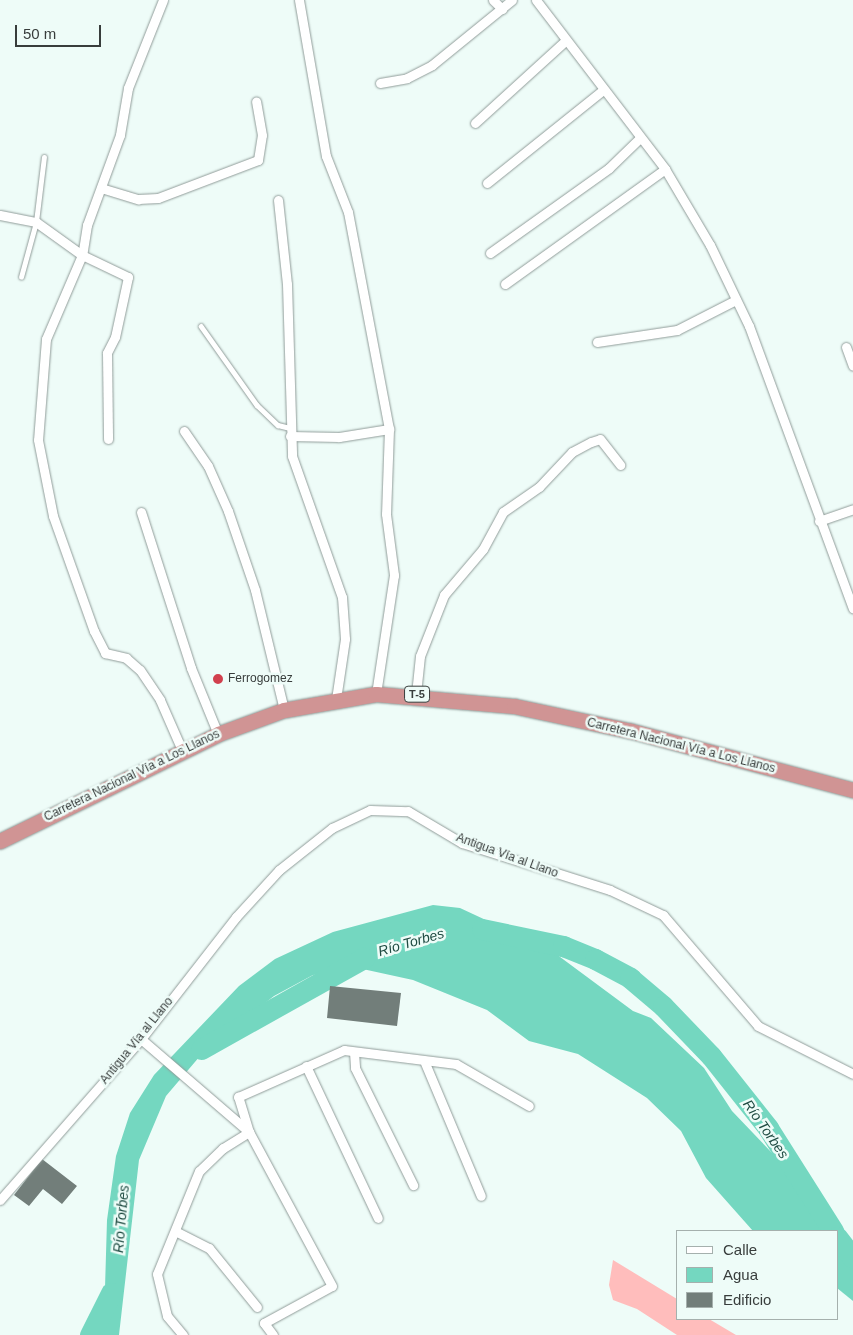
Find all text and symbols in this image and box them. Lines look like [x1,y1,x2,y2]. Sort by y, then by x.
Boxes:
scale bar [18,15,104,47]
text: 50 m [23,25,56,42]
place label: Ferrogomez [228,672,293,686]
marker: Ferrogomez [212,673,224,685]
road number: T-5 [403,686,431,702]
street label: Carretera Nacional Vía a Los Llanos [585,716,777,776]
street label: Carretera Nacional Vía a Los Llanos [42,727,222,825]
street label: Antigua Vía al Llano [454,831,560,881]
water label: Río Torbes [376,925,446,959]
street label: Antigua Vía al Llano [98,995,176,1087]
water label: Río Torbes [740,1096,792,1162]
water label: Río Torbes [110,1184,132,1254]
legend [676,1230,838,1320]
text: Calle [723,1241,757,1258]
text: Agua [723,1266,758,1283]
text: Edificio [723,1291,771,1308]

